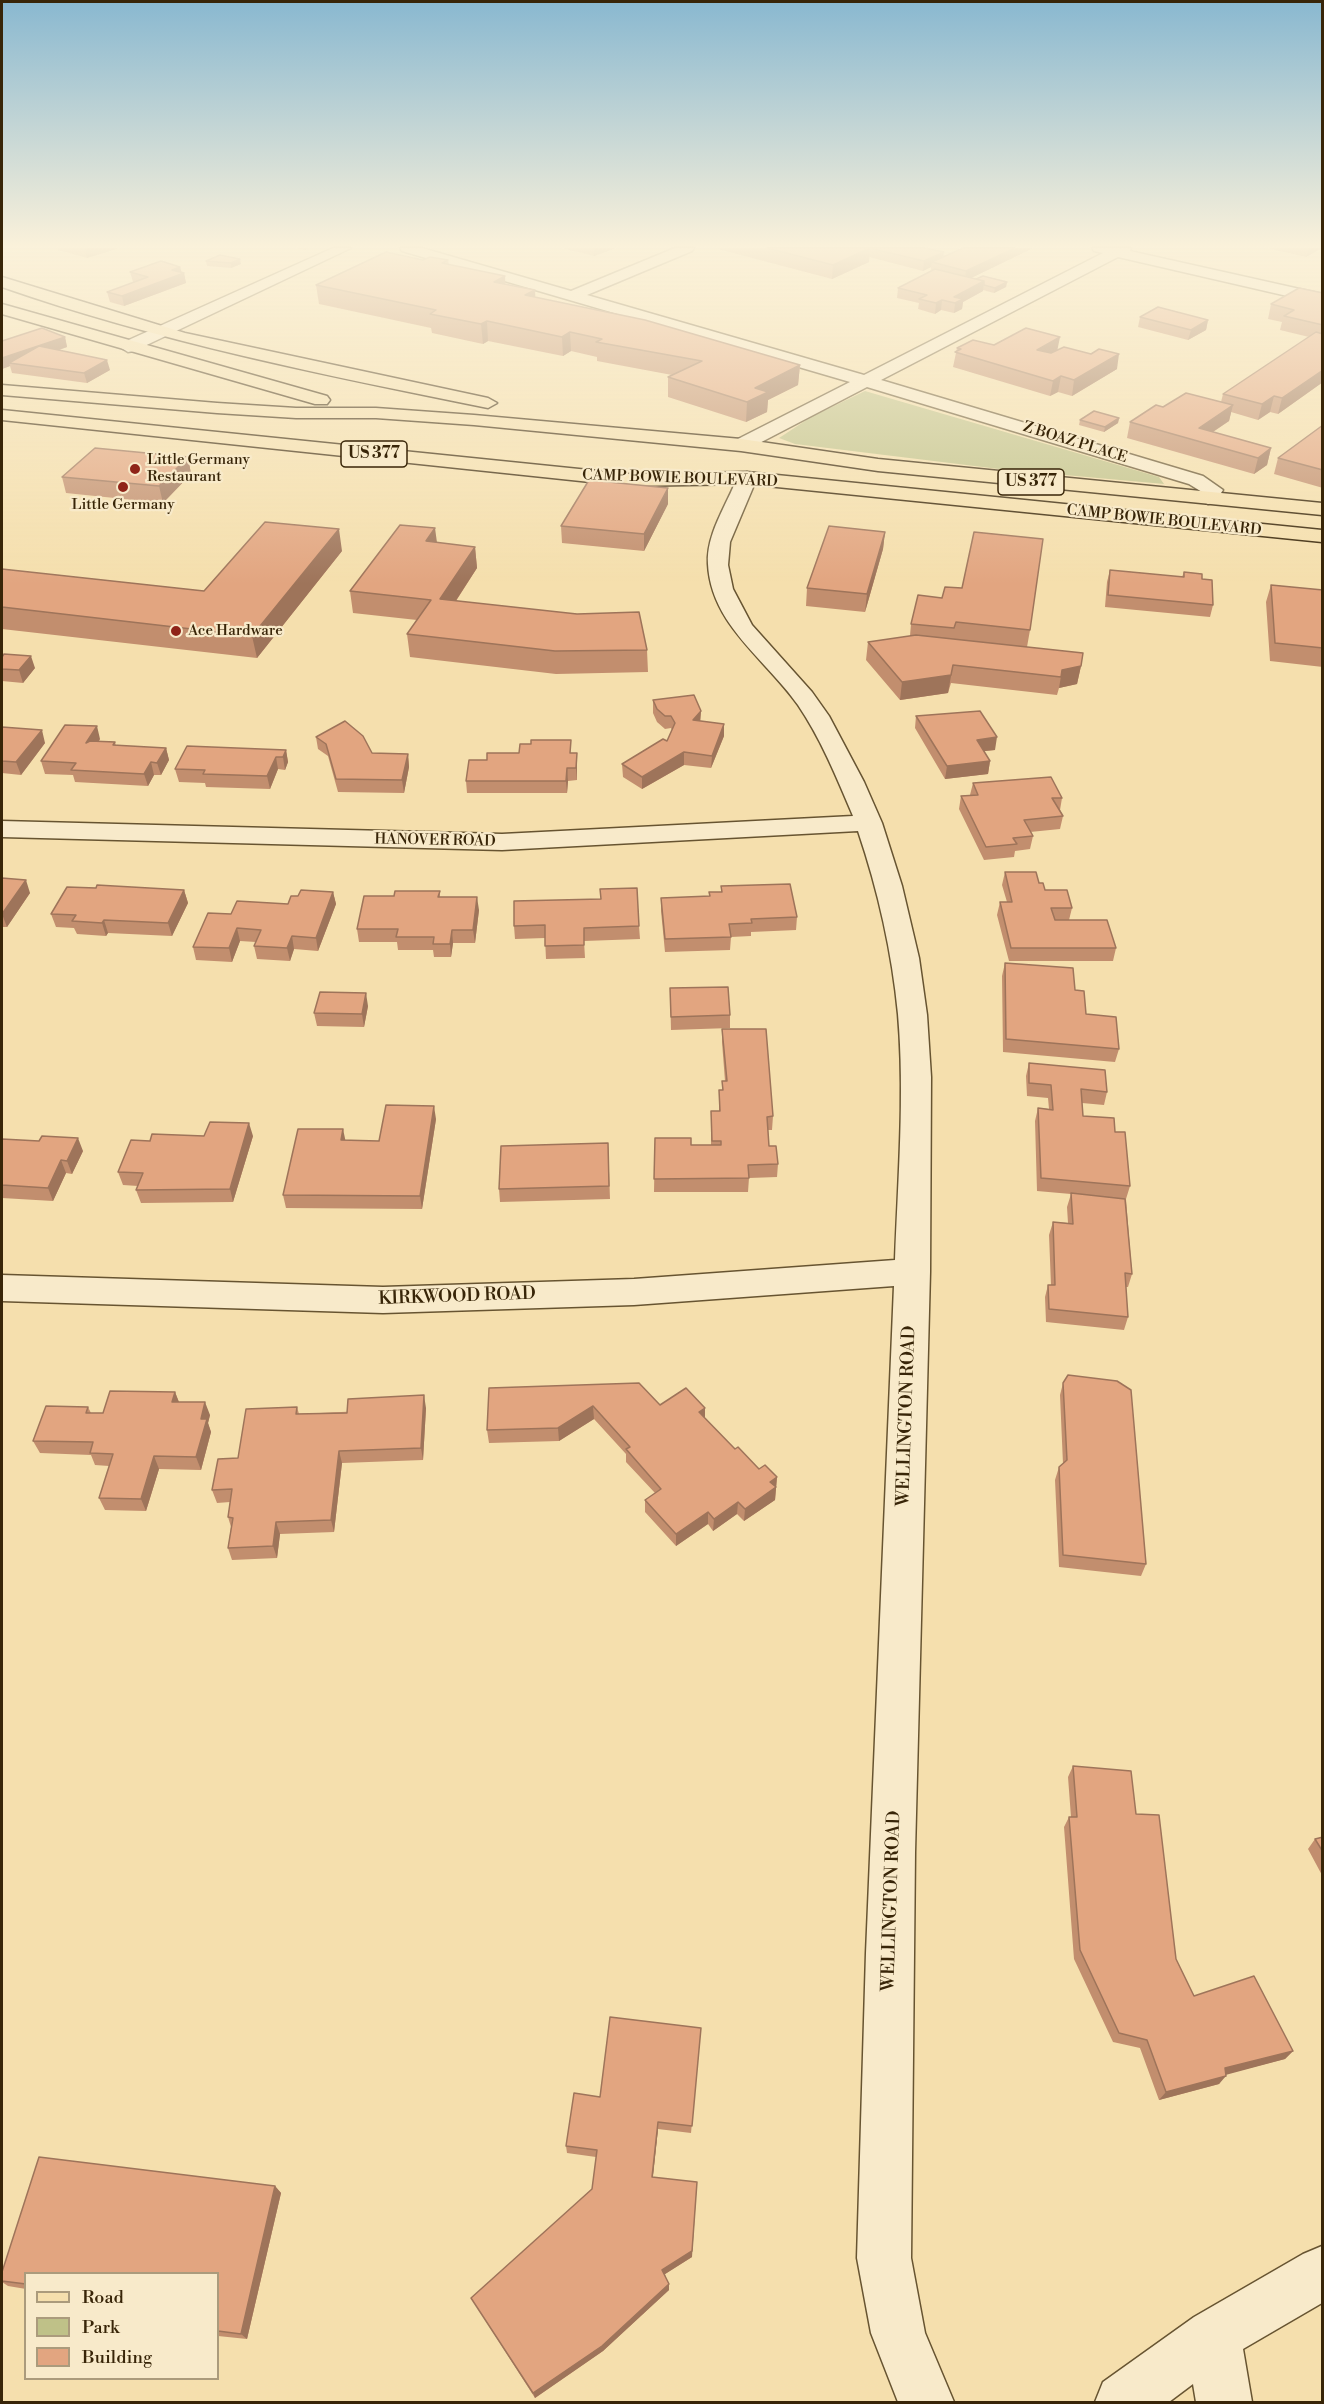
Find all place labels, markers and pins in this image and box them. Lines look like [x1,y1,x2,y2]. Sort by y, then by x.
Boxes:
place label: Little Germany Restaurant [147,451,250,486]
marker: Little Germany Restaurant [128,462,142,476]
marker: Little Germany [116,480,130,494]
place label: Little Germany [72,496,174,514]
place label: Ace Hardware [188,622,283,640]
marker: Ace Hardware [169,624,183,638]

